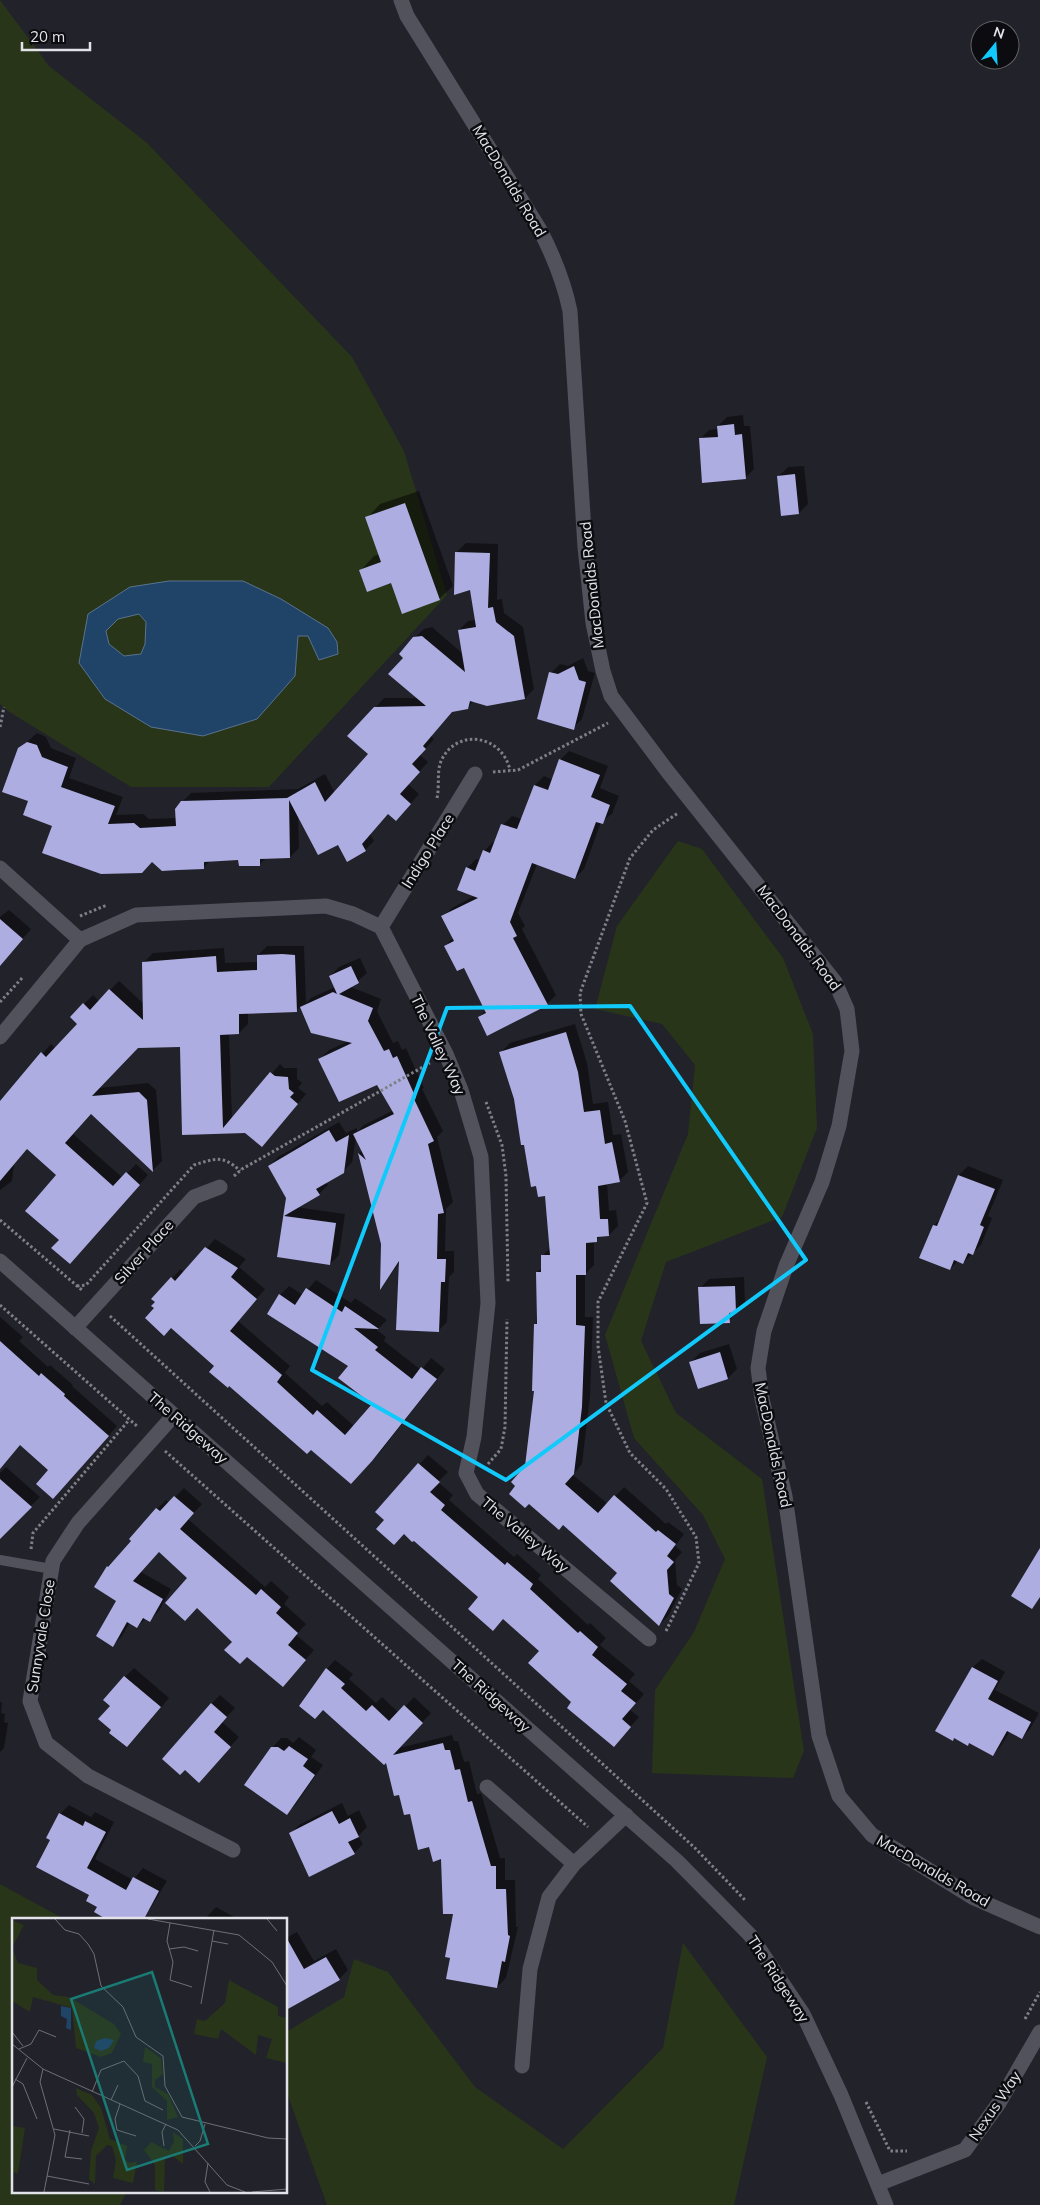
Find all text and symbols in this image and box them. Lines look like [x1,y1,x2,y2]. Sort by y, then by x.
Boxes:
scale bar [22,20,90,52]
north arrow [970,20,1020,70]
text: N [991,22,1007,43]
text: 20 m [30,27,65,46]
street label: MacDonalds Road [468,121,550,240]
street label: MacDonalds Road [575,521,608,649]
street label: Indigo Place [397,810,458,892]
street label: MacDonalds Road [753,881,845,994]
street label: The Valley Way [407,992,470,1098]
street label: Silver Place [110,1216,177,1288]
street label: MacDonalds Road [751,1381,796,1509]
street label: The Ridgeway [144,1388,232,1468]
street label: The Valley Way [478,1493,573,1577]
street label: Sunnyvale Close [22,1578,59,1694]
street label: The Ridgeway [448,1655,535,1736]
street label: MacDonalds Road [873,1830,993,1911]
inset map [12,1918,288,2192]
street label: The Ridgeway [743,1932,814,2026]
street label: Nexus Way [964,2067,1025,2144]

